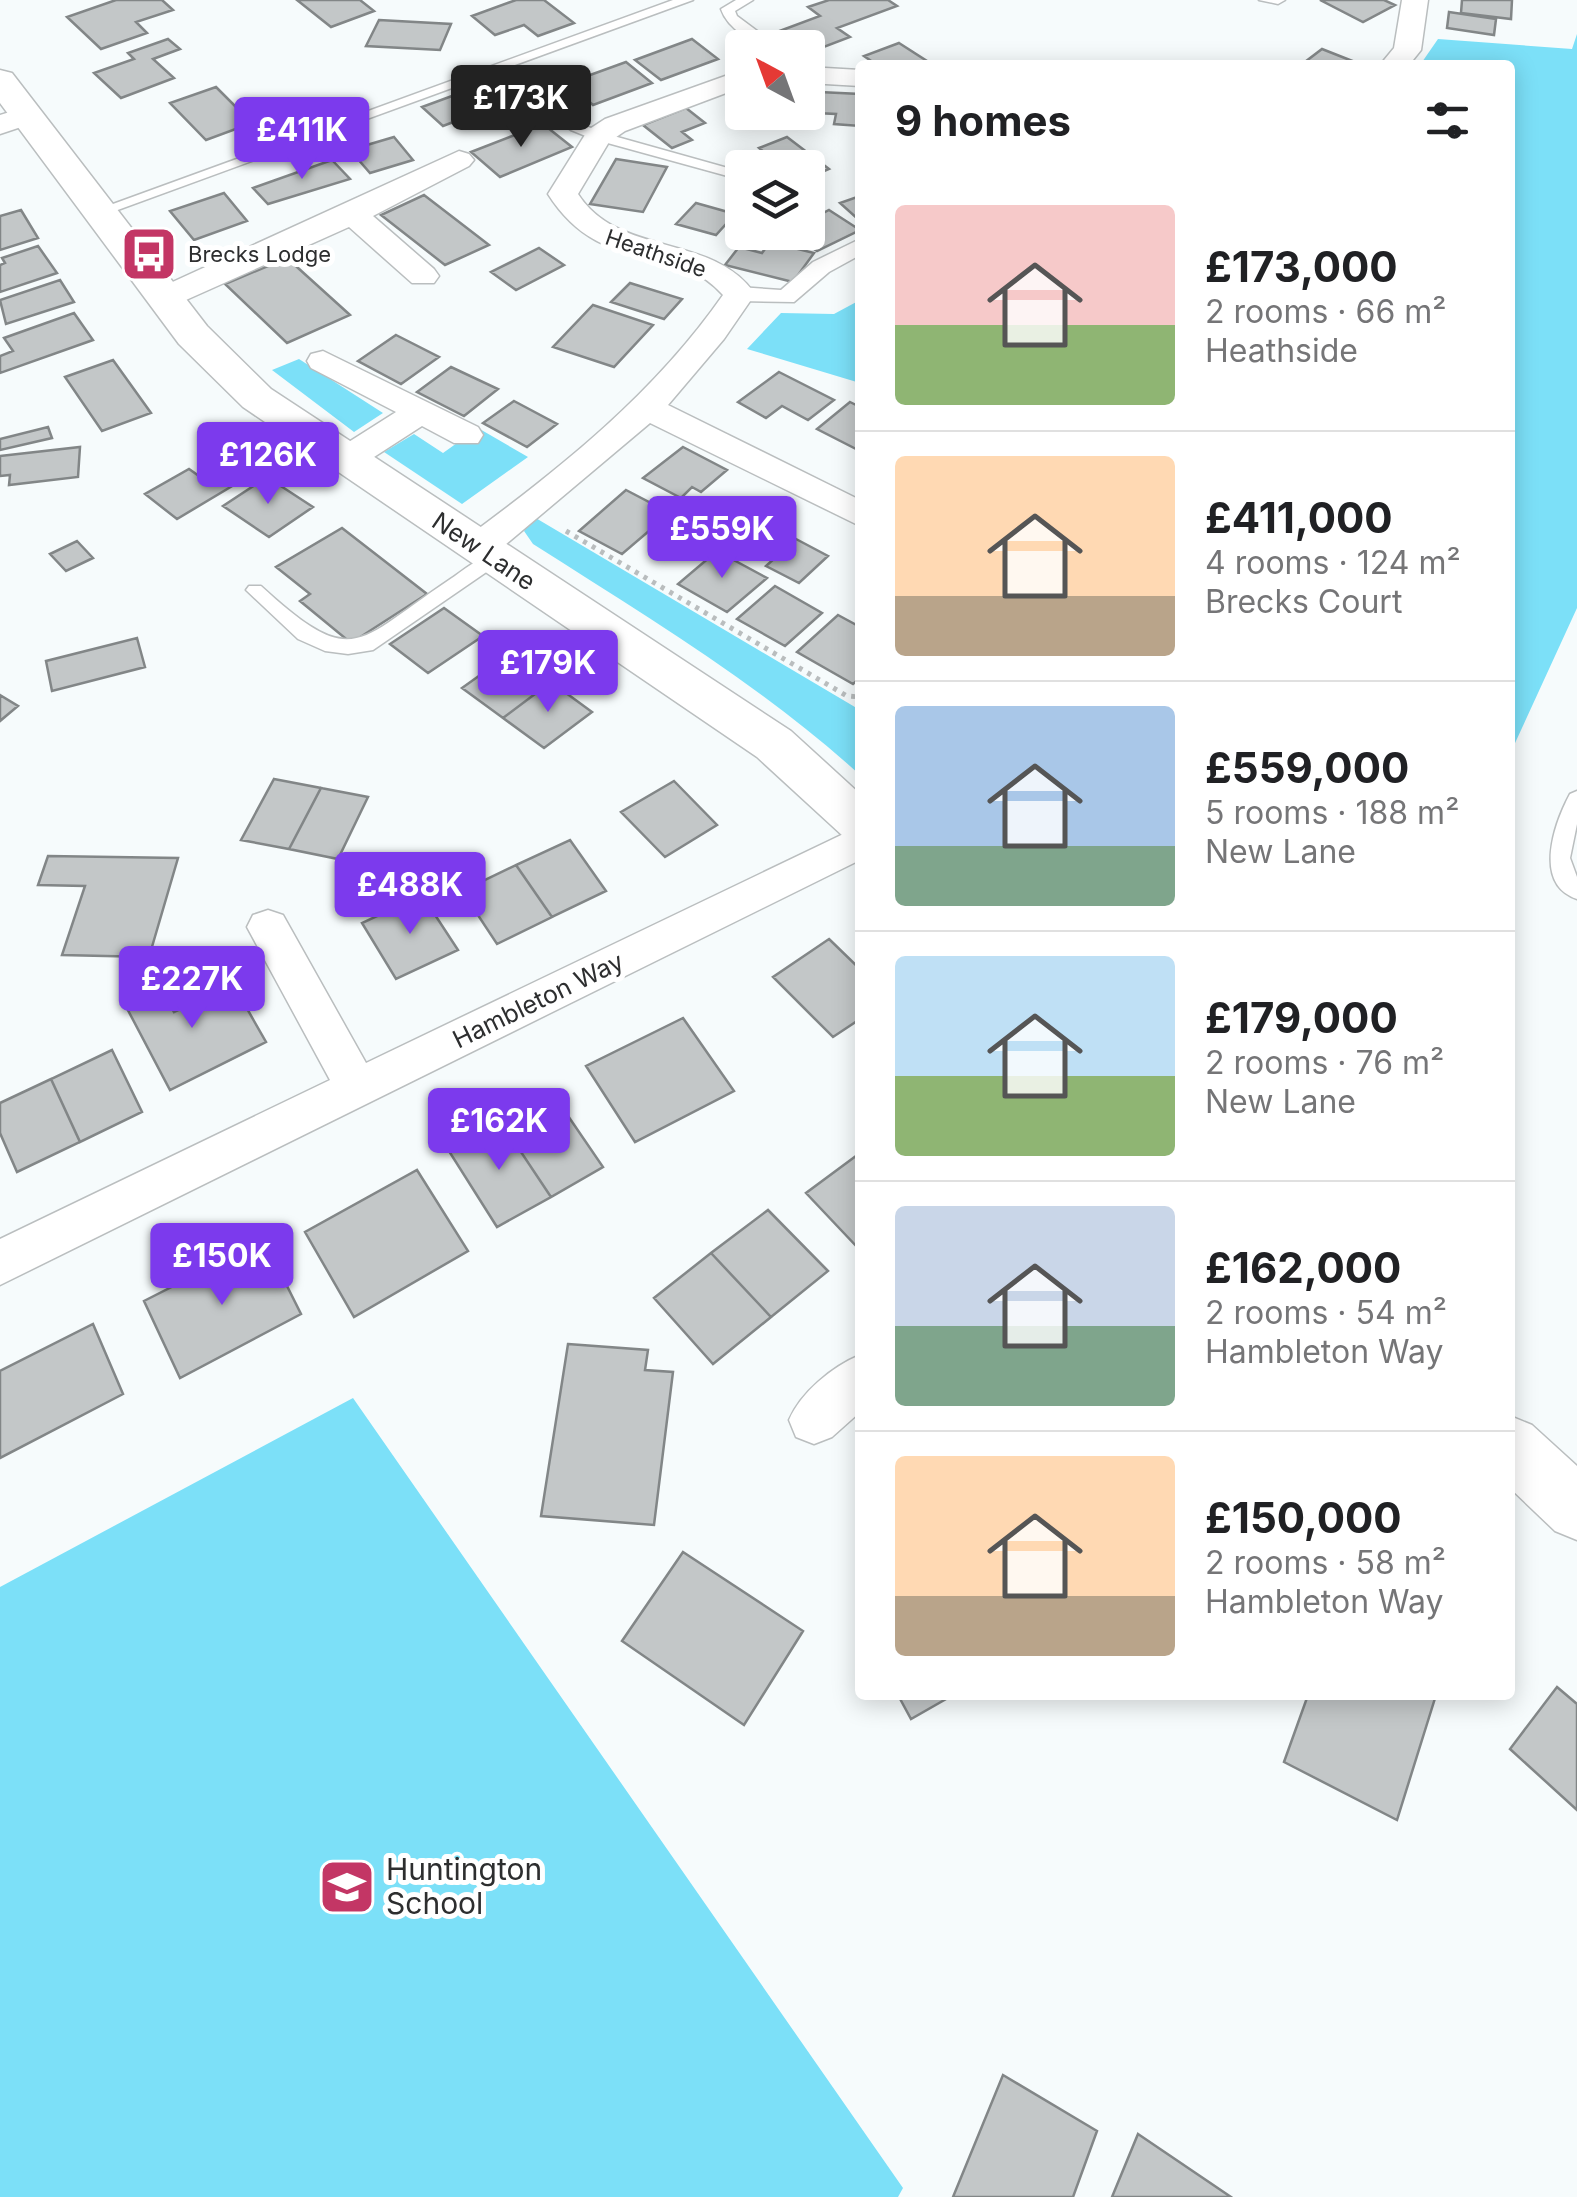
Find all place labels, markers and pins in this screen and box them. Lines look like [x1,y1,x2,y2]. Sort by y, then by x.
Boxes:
pin: £173K [451,65,591,150]
pin: £411K [232,97,372,182]
bus stop icon: Brecks Lodge [119,224,179,284]
place label: Brecks Lodge [188,241,331,267]
pin: £126K [198,422,338,507]
pin: £559K [652,496,792,581]
pin: £179K [478,630,618,715]
pin: £488K [340,852,480,937]
pin: £227K [122,946,262,1031]
pin: £162K [429,1088,569,1173]
pin: £150K [152,1223,292,1308]
place label: Huntington School [386,1851,542,1921]
school or university icon: Huntington School [317,1857,377,1917]

